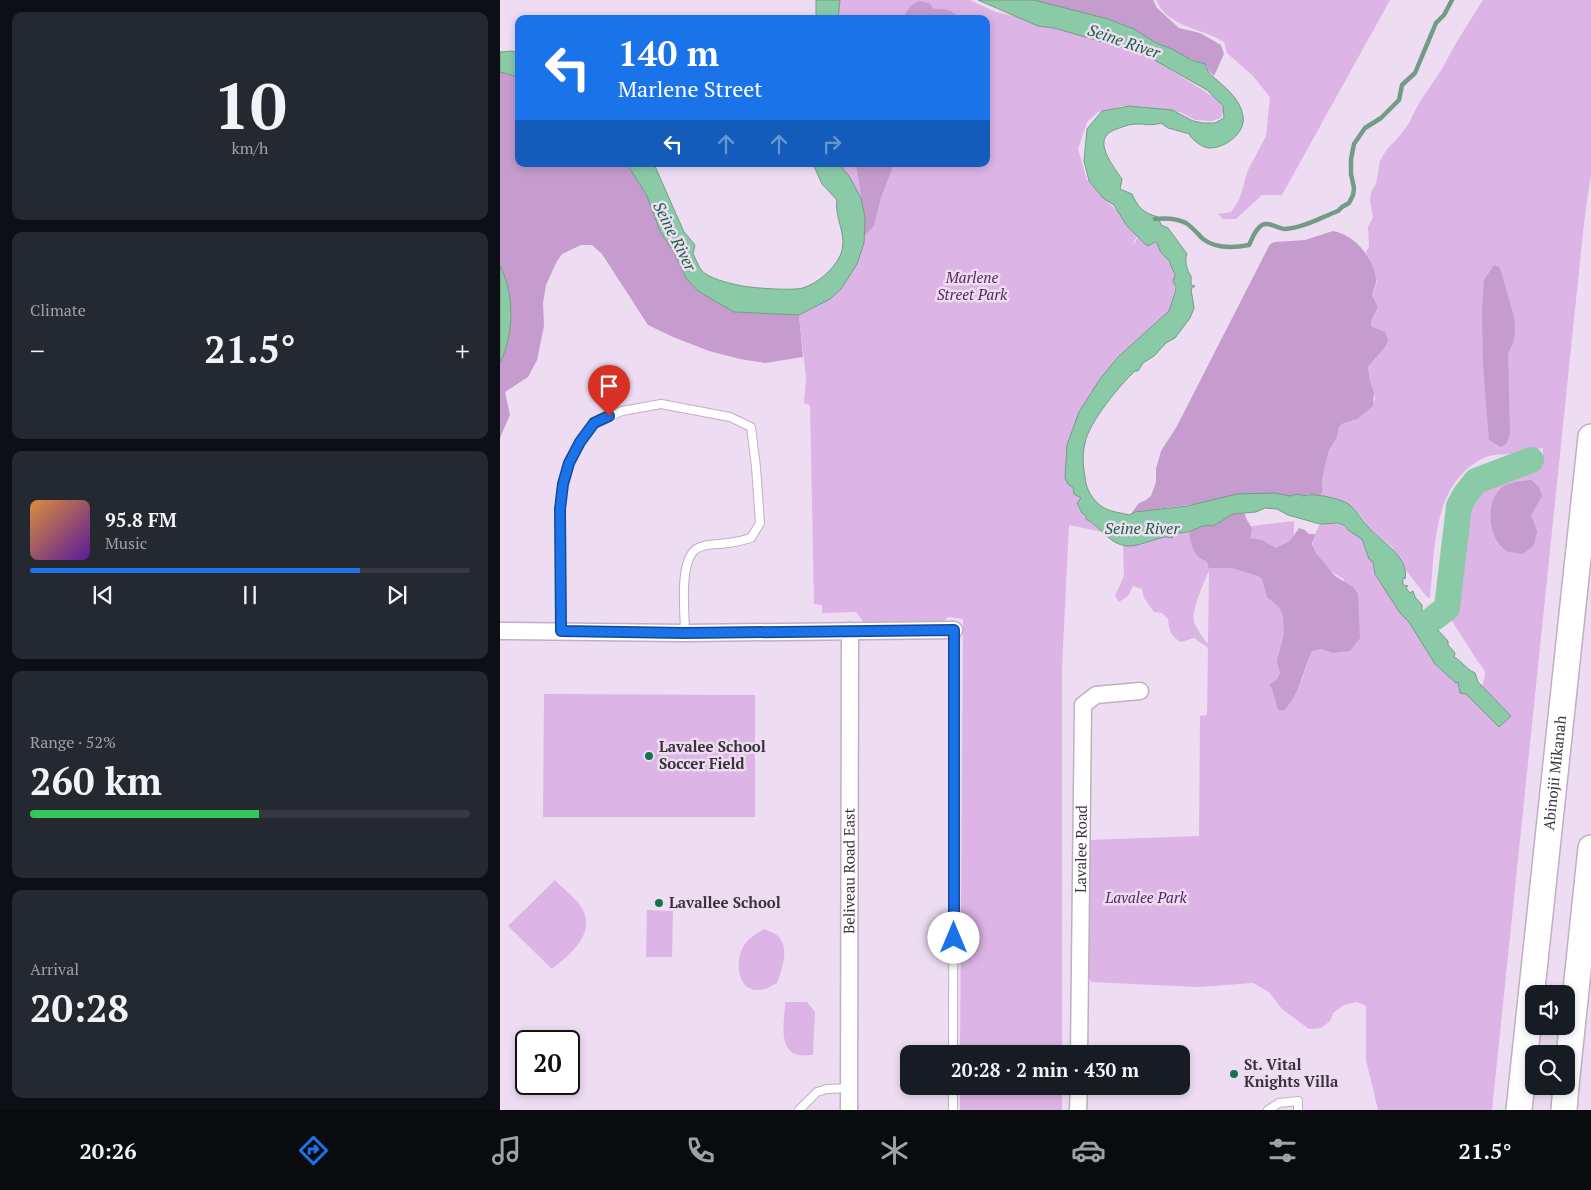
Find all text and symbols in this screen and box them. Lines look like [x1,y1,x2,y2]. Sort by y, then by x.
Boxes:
water label: Seine River [1085,18,1164,64]
text: 140 m [618,30,719,76]
icon: left [535,35,600,100]
text: 10 [213,61,287,148]
text: Marlene Street [618,74,763,103]
icon: left [659,130,687,158]
icon: ahead [712,130,740,158]
icon: ahead [765,130,793,158]
icon: right [818,130,846,158]
text: km/h [232,137,268,159]
water label: Seine River [648,198,702,275]
park label: Marlene Street Park [937,267,1008,304]
text: Climate [30,299,86,321]
text: 21.5° [204,324,296,374]
text: − [30,332,45,369]
text: + [455,332,470,369]
pin [588,365,630,416]
icon: arrive [595,372,623,400]
text: 95.8 FM [105,507,177,532]
water label: Seine River [1105,517,1180,539]
text: Music [105,532,147,554]
icon: previous [89,581,117,609]
icon: pause [236,581,264,609]
icon: next [383,581,411,609]
street label: Abinojii Mikanah [1538,714,1570,831]
text: Range · 52% [30,731,116,753]
place label: Lavalee School Soccer Field [659,736,766,773]
marker: Lavalee School Soccer Field [643,750,655,762]
text: 260 km [30,756,162,806]
street label: Lavalee Road [1070,805,1091,893]
street label: Beliveau Road East [838,808,859,934]
park label: Lavalee Park [1104,887,1188,907]
place label: Lavallee School [669,892,781,912]
marker: Lavallee School [653,897,665,909]
position arrow [927,911,979,963]
text: Arrival [30,958,79,980]
text: 20:28 [30,983,129,1033]
map controls [1525,985,1575,1095]
button: sound [1525,985,1575,1035]
speed limit sign: 20 [515,1030,580,1095]
button: search [1525,1045,1575,1095]
place label: St. Vital Knights Villa [1244,1054,1339,1091]
text: 20:28 · 2 min · 430 m [951,1057,1139,1082]
marker: St. Vital Knights Villa [1228,1068,1240,1080]
icon: directions [296,1133,331,1168]
icon: music [489,1133,524,1168]
icon: phone [683,1133,718,1168]
icon: climate [877,1133,912,1168]
icon: car [1071,1133,1106,1168]
icon: filters [1265,1133,1300,1168]
text: 20:26 [79,1136,137,1165]
text: 21.5° [1459,1136,1512,1165]

